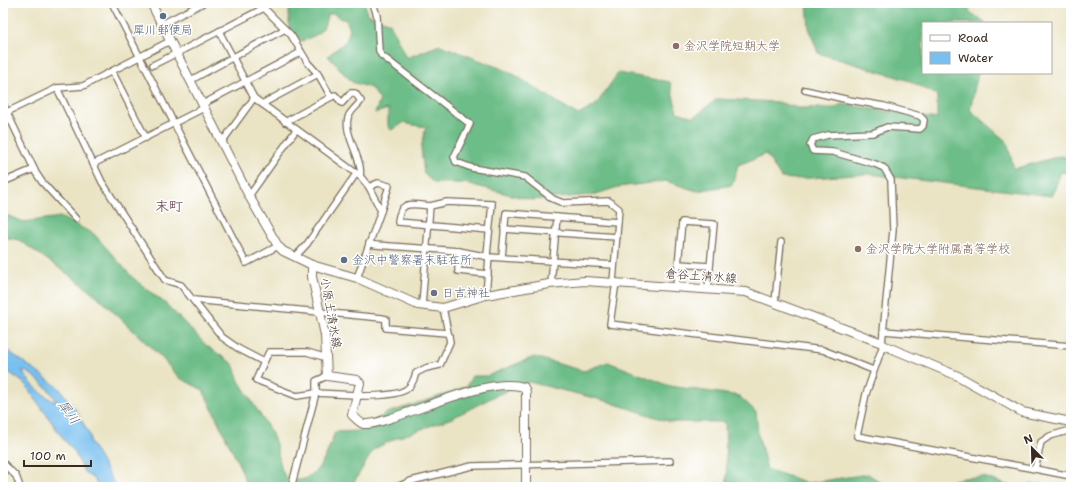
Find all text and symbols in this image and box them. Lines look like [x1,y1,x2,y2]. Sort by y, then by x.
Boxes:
marker: 犀川郵便局 [158,11,168,21]
place label: 犀川郵便局 [133,22,193,38]
legend [922,22,1052,74]
text: Road [958,30,989,46]
place label: 金沢学院短期大学 [684,38,780,54]
marker: 金沢学院短期大学 [671,41,681,51]
text: Water [958,50,994,66]
district label: 末町 [155,197,183,215]
place label: 金沢学院大学附属高等学校 [866,241,1010,257]
marker: 金沢学院大学附属高等学校 [853,244,863,254]
place label: 金沢中警察署末駐在所 [352,252,472,268]
marker: 金沢中警察署末駐在所 [339,255,349,265]
street label: 倉谷土清水線 [665,266,737,286]
street label: 小原土清水線 [317,276,345,350]
place label: 日吉神社 [442,285,490,301]
marker: 日吉神社 [429,288,439,298]
water label: 犀川 [54,396,84,428]
north arrow [1012,428,1052,468]
text: N [1021,431,1035,448]
scale bar [24,442,91,468]
text: 100 m [30,448,66,464]

